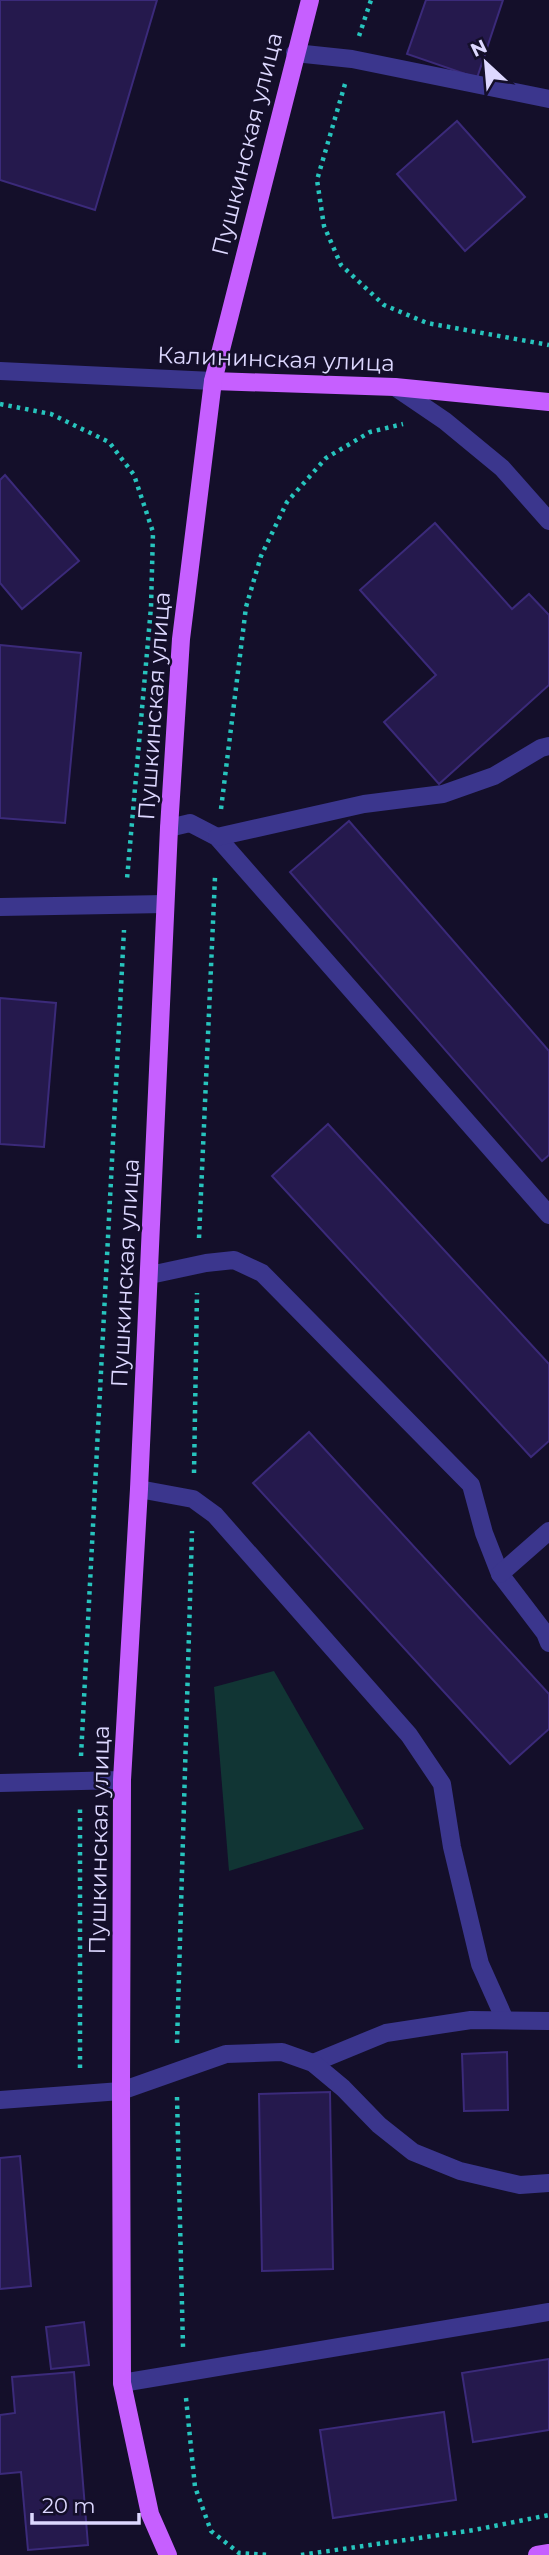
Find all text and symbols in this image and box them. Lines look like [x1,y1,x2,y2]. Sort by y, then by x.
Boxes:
north arrow [451,28,521,98]
street label: Пушкинская улица [206,29,288,259]
text: N [467,34,491,62]
street label: Калининская улица [157,341,395,377]
street label: Пушкинская улица [132,591,176,821]
street label: Пушкинская улица [105,1158,145,1388]
street label: Пушкинская улица [83,1725,115,1955]
scale bar [32,2482,138,2526]
text: 20 m [42,2493,96,2518]

